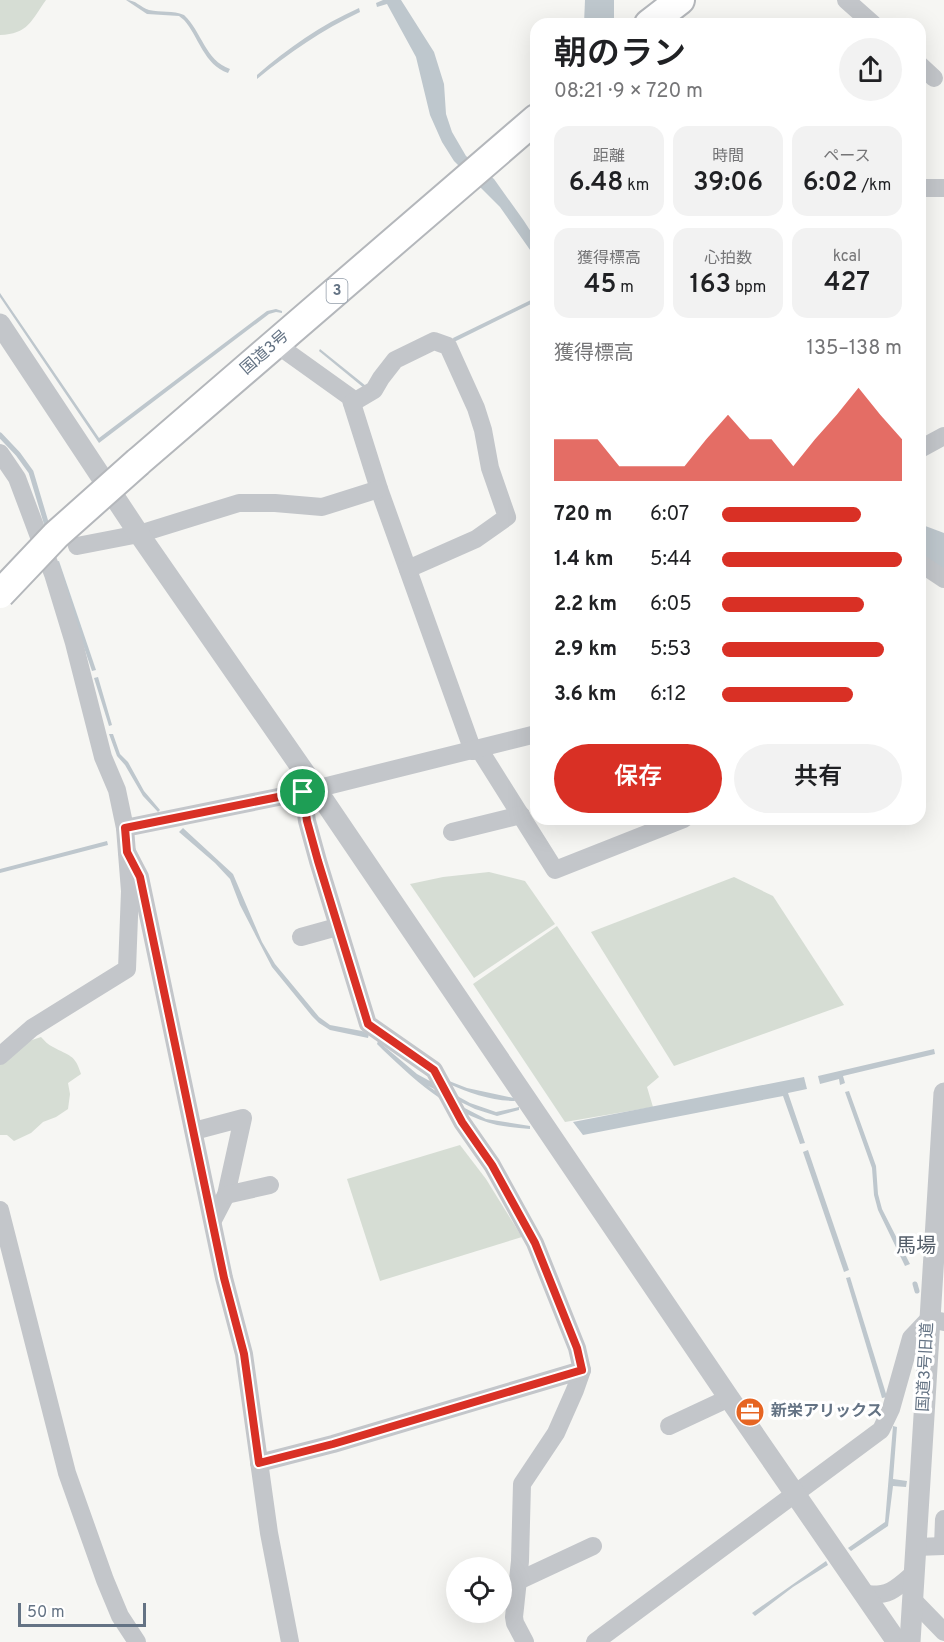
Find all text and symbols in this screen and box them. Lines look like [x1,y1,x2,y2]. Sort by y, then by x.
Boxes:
text: 朝のラン [554,35,686,77]
button: share [839,38,902,101]
text: 08:21 · 9 × 720 m [554,79,703,105]
text: 距離 [593,147,625,167]
text: 時間 [712,147,744,167]
text: ペース [823,147,871,167]
text: 6.48 [569,167,623,200]
text: 39:06 [693,167,763,200]
text: 6:02 [803,167,858,200]
text: km [623,176,649,196]
text: /km [858,176,891,196]
text: kcal [833,247,861,267]
text: 獲得標高 [577,249,641,269]
text: 心拍数 [704,249,752,269]
text: 427 [824,267,870,300]
text: 45 [584,269,617,302]
text: 163 [690,269,731,302]
text: m [617,278,634,298]
text: bpm [731,278,766,298]
road number: 3 [326,279,348,303]
street label: 国道3号 [237,327,293,379]
text: 135–138 m [807,336,902,362]
text: 獲得標高 [554,341,634,367]
text: 720 m [554,502,612,528]
text: 6:07 [650,502,689,528]
text: 1.4 km [554,547,614,573]
text: 5:44 [650,547,692,573]
text: 2.2 km [554,592,617,618]
text: 6:05 [650,592,692,618]
text: 2.9 km [554,637,617,663]
text: 5:53 [650,637,691,663]
text: 3.6 km [554,682,616,708]
text: 6:12 [650,682,686,708]
button: 保存 [554,744,722,813]
button: 共有 [734,744,902,813]
pin [277,766,328,817]
icon: arrive [286,775,319,808]
district label: 馬場 [896,1234,936,1260]
street label: 国道3号旧道 [914,1322,938,1412]
office icon: 新栄アリックス [734,1396,766,1428]
place label: 新栄アリックス [771,1402,883,1422]
map controls [446,1557,512,1623]
button: locate [446,1557,512,1623]
scale bar [18,1600,146,1628]
text: 50 m [27,1603,65,1623]

